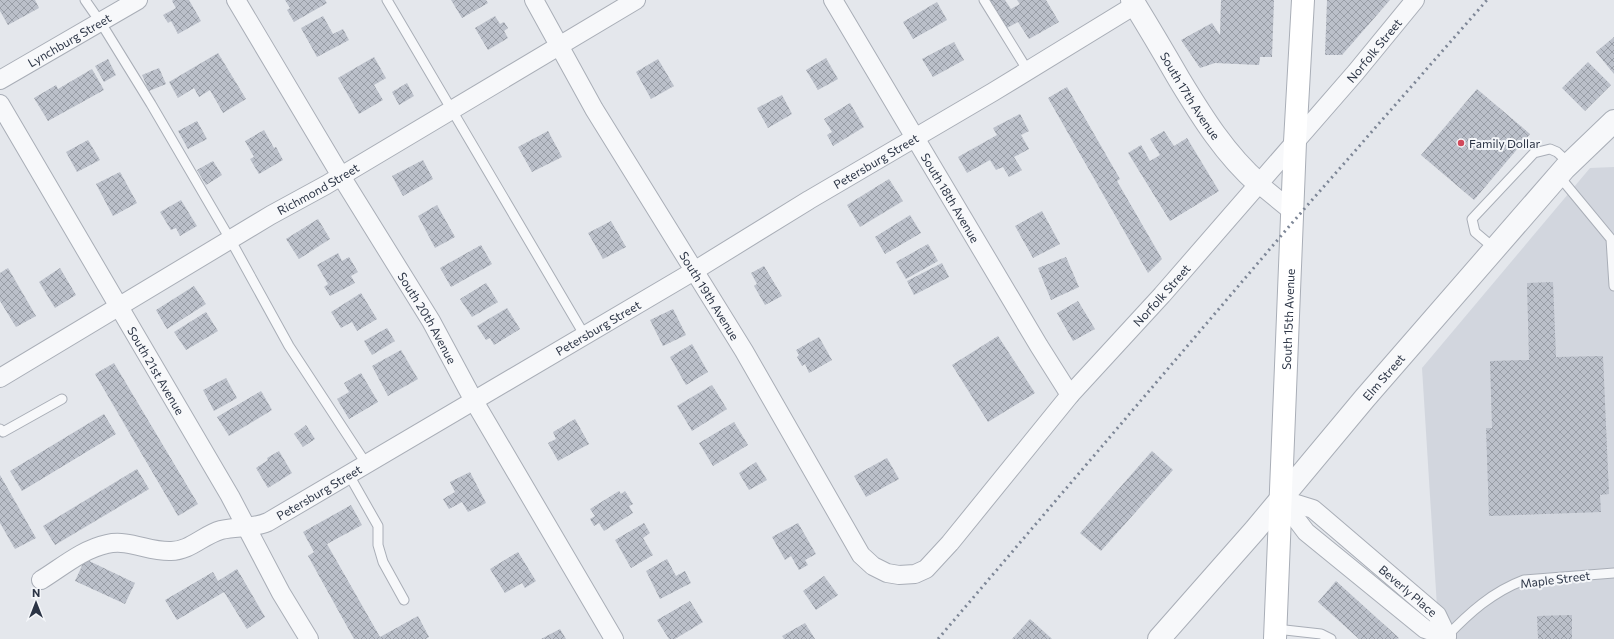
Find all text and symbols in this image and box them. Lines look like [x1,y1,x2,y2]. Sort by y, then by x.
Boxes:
street label: Lynchburg Street [25,10,113,69]
street label: Norfolk Street [1343,15,1404,85]
street label: South 17th Avenue [1158,49,1223,142]
street label: Petersburg Street [831,130,921,191]
place label: Family Dollar [1469,136,1540,150]
marker: Family Dollar [1456,138,1466,148]
street label: South 18th Avenue [919,150,983,245]
street label: Richmond Street [275,160,361,217]
street label: South 19th Avenue [677,249,742,343]
street label: Norfolk Street [1130,261,1193,329]
street label: South 15th Avenue [1279,268,1297,370]
street label: South 20th Avenue [395,269,460,366]
street label: Petersburg Street [553,297,643,358]
street label: South 21st Avenue [125,324,188,417]
street label: Elm Street [1359,351,1407,403]
street label: Petersburg Street [274,462,364,523]
street label: Beverly Place [1377,562,1440,619]
street label: Maple Street [1519,568,1591,590]
north arrow [16,583,56,623]
text: N [32,586,40,599]

